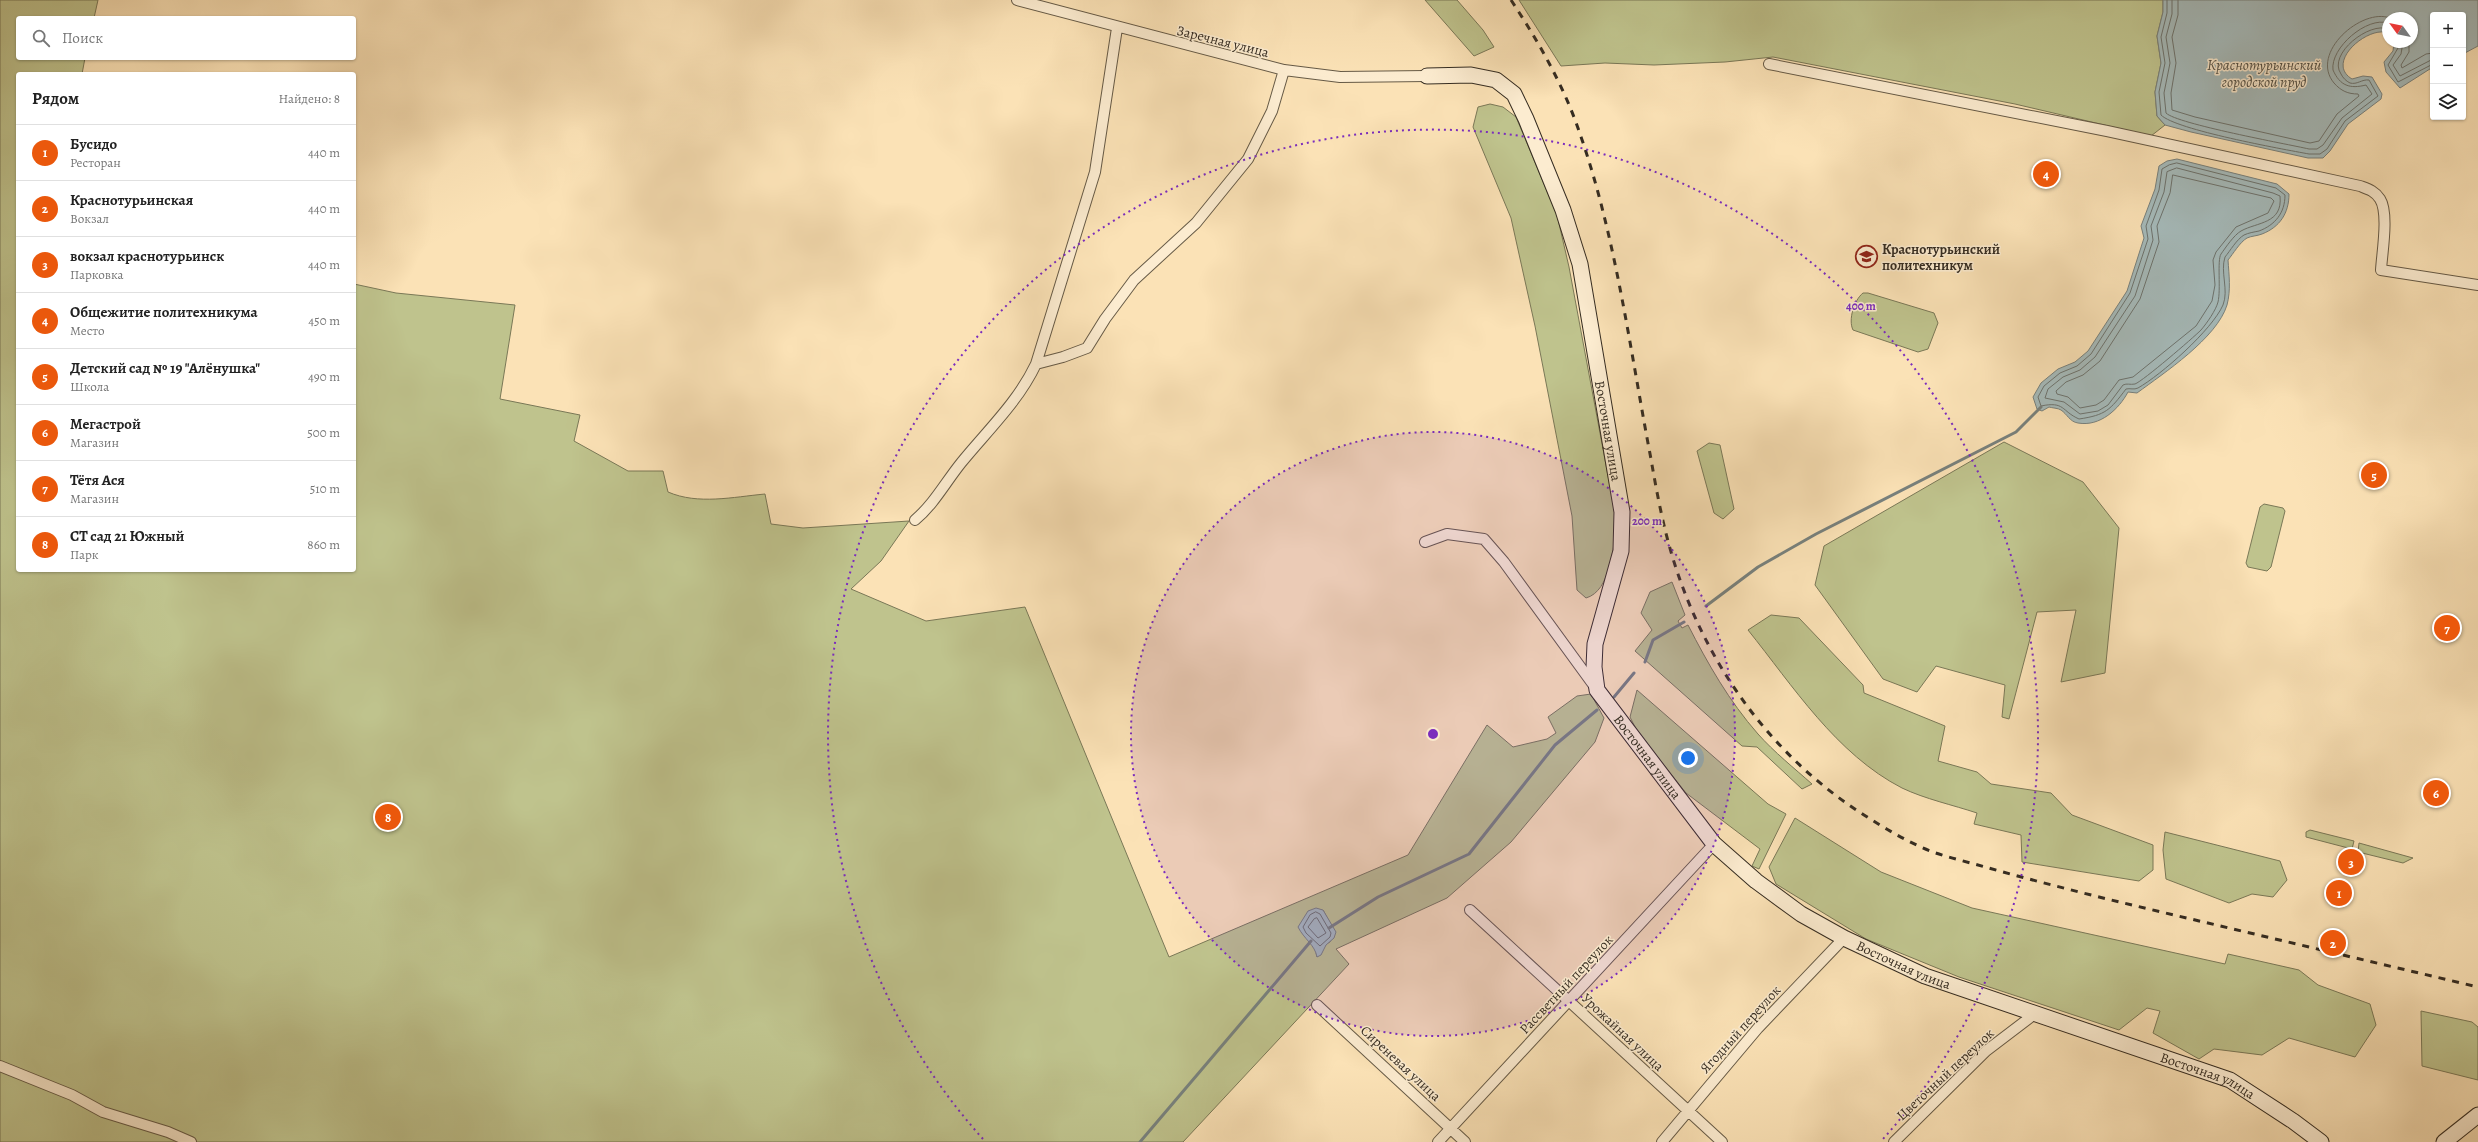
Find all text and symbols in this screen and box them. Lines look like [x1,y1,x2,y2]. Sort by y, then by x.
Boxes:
north arrow [2382,12,2418,48]
map controls [2430,12,2466,120]
button: + [2430,12,2466,48]
search box [16,16,356,60]
street label: Заречная улица [1175,21,1271,62]
icon: search [30,27,52,49]
text: Поиск [62,28,103,48]
button: − [2430,48,2466,84]
water label: Краснотурьинский городской пруд [2207,55,2322,92]
button: layers [2430,84,2466,120]
text: Рядом [32,87,79,110]
text: Найдено: 8 [278,90,340,107]
text: Бусидо [70,134,117,154]
text: 1 [43,144,47,161]
text: 440 m [308,144,340,161]
text: Ресторан [70,154,121,171]
pin: 4 [2033,159,2059,189]
text: Краснотурьинская [70,190,193,210]
text: 2 [42,200,48,217]
text: 440 m [308,200,340,217]
text: Вокзал [70,210,109,227]
place label: Краснотурьинский политехникум [1882,240,2000,275]
school or university icon: Краснотурьинский политехникум [1854,244,1880,270]
text: вокзал краснотурьинск [70,246,224,266]
text: 3 [42,256,48,273]
text: 440 m [308,256,340,273]
text: Парковка [70,266,124,283]
text: 400 m [1846,298,1876,314]
text: Общежитие политехникума [70,302,258,322]
text: 4 [42,312,48,329]
text: 450 m [308,312,340,329]
text: Место [70,322,105,339]
text: Детский сад № 19 "Алёнушка" [70,358,260,378]
text: 5 [42,368,48,385]
text: 490 m [308,368,340,385]
text: Школа [70,378,109,395]
street label: Восточная улица [1590,379,1626,483]
text: Мегастрой [70,414,141,434]
text: 6 [42,424,48,441]
text: 500 m [307,424,340,441]
text: Магазин [70,434,119,451]
pin: 5 [2361,460,2387,490]
text: Тётя Ася [70,470,125,490]
text: 7 [42,480,48,497]
text: 510 m [310,480,340,497]
text: Магазин [70,490,119,507]
text: 200 m [1632,513,1662,529]
text: СТ сад 21 Южный [70,526,184,546]
text: 8 [42,536,48,553]
text: 860 m [307,536,340,553]
text: Парк [70,546,99,563]
pin: 7 [2434,613,2460,643]
street label: Восточная улица [1609,711,1686,804]
centre of rings [1426,727,1440,741]
your location [1678,748,1698,768]
pin: 6 [2423,778,2449,808]
pin: 8 [375,802,401,832]
pin: 3 [2338,847,2364,877]
pin: 1 [2326,878,2352,908]
pin: 2 [2320,928,2346,958]
street label: Рассветный переулок [1515,931,1617,1038]
street label: Восточная улица [1853,936,1954,994]
street label: Ягодный переулок [1696,981,1785,1077]
street label: Урожайная улица [1577,989,1668,1076]
street label: Сиреневая улица [1356,1021,1445,1106]
street label: Цветочный переулок [1892,1024,1998,1125]
street label: Восточная улица [2158,1048,2259,1104]

